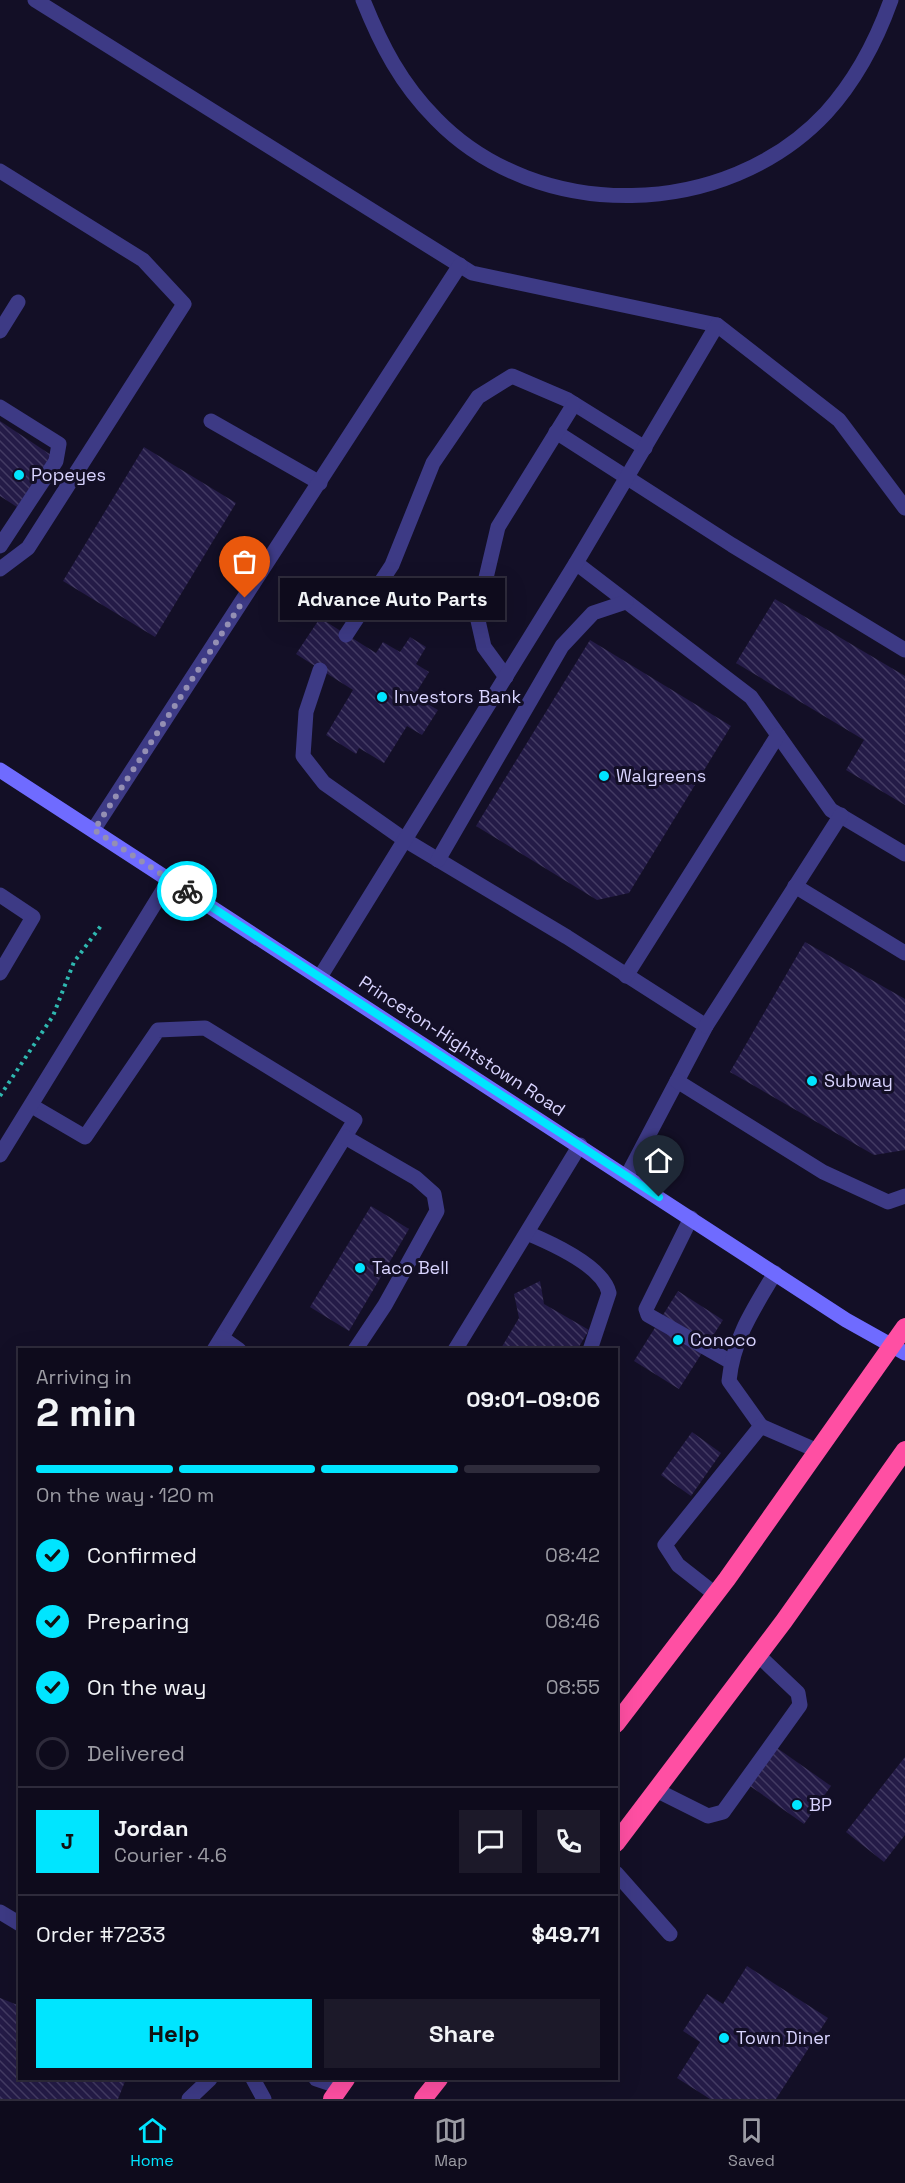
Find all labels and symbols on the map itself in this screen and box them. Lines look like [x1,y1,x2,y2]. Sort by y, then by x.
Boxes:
place label: Popeyes [31,463,106,486]
marker: Popeyes [12,468,26,482]
pin [219,536,270,598]
callout: Advance Auto Parts [281,577,506,619]
place label: Investors Bank [394,685,522,708]
marker: Investors Bank [375,690,389,704]
place label: Walgreens [616,764,706,787]
marker: Walgreens [597,769,611,783]
courier [157,861,217,921]
street label: Princeton-Hightstown Road [355,970,570,1121]
place label: Subway [824,1069,893,1092]
marker: Subway [805,1074,819,1088]
pin [633,1135,684,1197]
place label: Taco Bell [372,1256,449,1279]
marker: Taco Bell [353,1261,367,1275]
place label: Conoco [690,1328,757,1351]
marker: Conoco [671,1333,685,1347]
place label: BP [809,1793,832,1816]
marker: BP [790,1798,804,1812]
place label: Town Diner [736,2026,831,2049]
marker: Town Diner [717,2031,731,2045]

